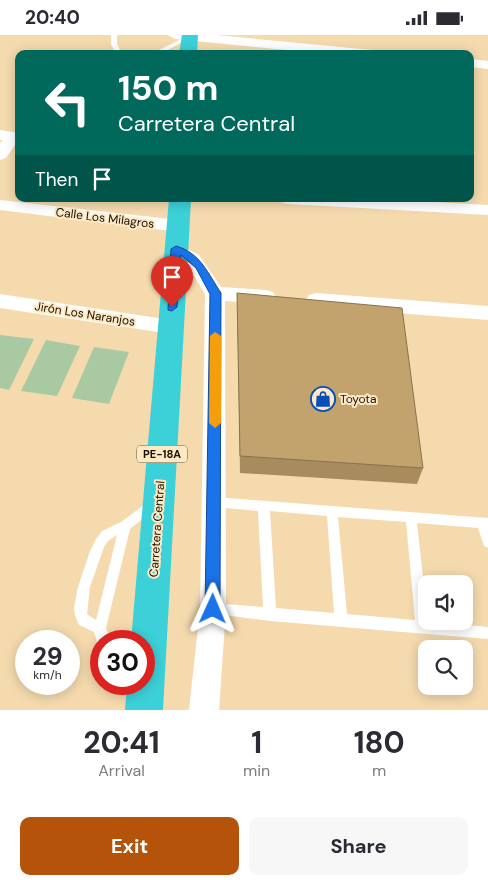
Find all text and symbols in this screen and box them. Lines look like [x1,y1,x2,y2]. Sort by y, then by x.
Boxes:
text: 20:40 [25,5,80,30]
text: 150 m [118,65,218,111]
icon: left [35,70,100,135]
text: Carretera Central [118,109,295,138]
icon: arrive [88,165,116,193]
text: Then [35,167,78,192]
street label: Calle Los Milagros [55,204,155,232]
pin [151,256,193,307]
icon: arrive [158,263,186,291]
street label: Jirón Los Naranjos [34,298,136,330]
shop icon: Toyota [310,386,336,412]
place label: Toyota [340,391,377,407]
road number: PE-18A [137,445,187,463]
street label: Carretera Central [146,480,168,578]
map controls [418,575,473,695]
button: sound [418,575,473,630]
position arrow [186,582,238,634]
speed limit sign: 30 [90,630,155,695]
text: 29 [32,640,63,673]
button: search [418,640,473,695]
text: km/h [33,667,62,683]
text: 20:41 [83,723,160,762]
text: 1 [251,723,262,762]
text: 180 [354,723,405,762]
text: Arrival [98,760,145,781]
text: min [243,760,270,781]
text: m [372,760,386,781]
button: Exit [20,817,239,875]
button: Share [249,817,468,875]

